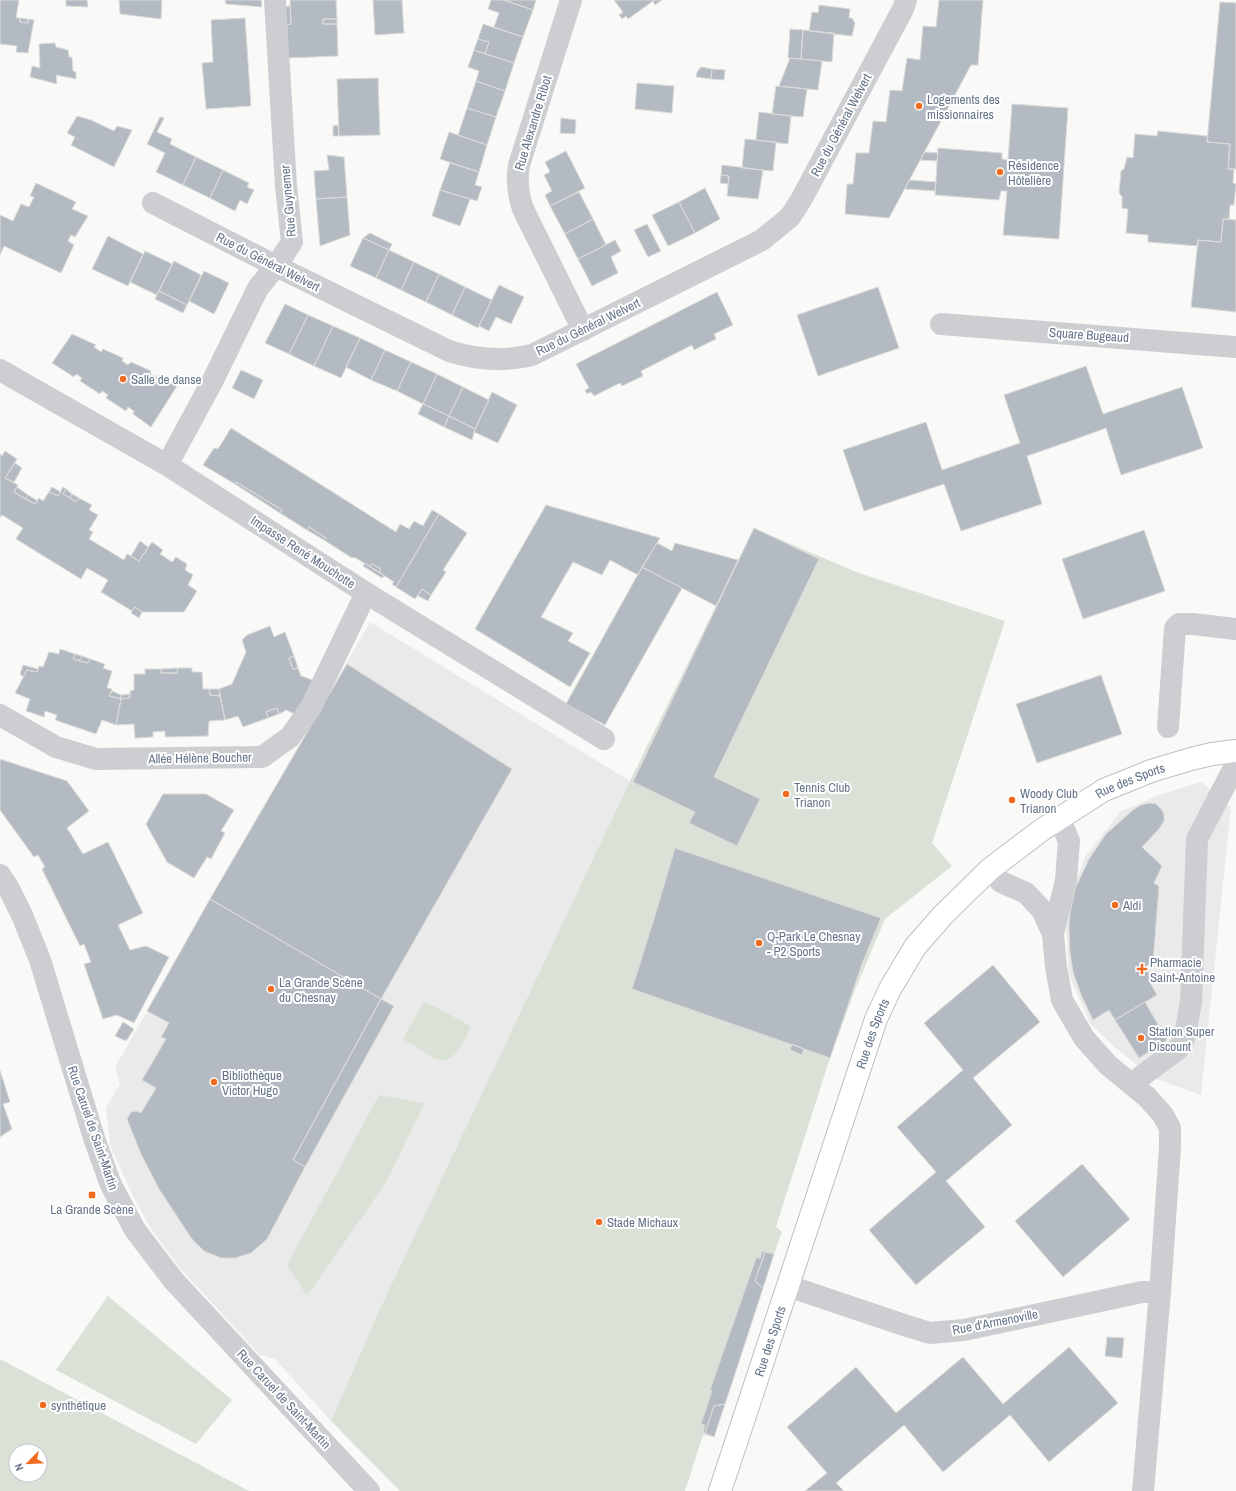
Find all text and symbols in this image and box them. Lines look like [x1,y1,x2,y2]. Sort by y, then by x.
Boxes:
street label: Rue du Général Welvert [807,71,875,179]
street label: Rue Alexandre Ribot [510,73,556,173]
place label: Logements des missionnaires [927,91,1000,123]
marker: Logements des missionnaires [914,101,924,111]
place label: Résidence Hôtelière [1008,157,1059,189]
street label: Rue Guynemer [276,164,300,238]
marker: Résidence Hôtelière [995,167,1005,177]
street label: Rue du Général Welvert [213,229,323,296]
street label: Rue du Général Welvert [533,294,643,360]
street label: Square Bugeaud [1048,324,1130,346]
place label: Salle de danse [131,371,202,388]
marker: Salle de danse [118,374,128,384]
street label: Impasse René Mouchotte [247,512,359,592]
street label: Allée Hélène Boucher [147,749,252,767]
street label: Rue des Sports [1092,759,1167,802]
place label: Tennis Club Trianon [794,779,850,811]
place label: Woody Club Trianon [1020,785,1078,817]
marker: Tennis Club Trianon [781,789,791,799]
marker: Woody Club Trianon [1007,795,1017,805]
place label: Aldi [1122,897,1141,914]
marker: Aldi [1110,900,1120,910]
place label: Q-Park Le Chesnay - P2 Sports [767,928,861,960]
marker: Q-Park Le Chesnay - P2 Sports [754,938,764,948]
place label: Pharmacie Saint-Antoine [1150,954,1215,986]
marker: Pharmacie Saint-Antoine [1137,964,1147,974]
place label: La Grande Scène du Chesnay [279,974,363,1006]
marker: La Grande Scène du Chesnay [266,984,276,994]
street label: Rue des Sports [852,996,893,1071]
place label: Station Super Discount [1149,1023,1215,1055]
marker: Station Super Discount [1136,1033,1146,1043]
street label: Rue Caruel de Saint-Martin [64,1064,122,1192]
place label: Bibliothèque Victor Hugo [222,1067,282,1099]
marker: Bibliothèque Victor Hugo [209,1077,219,1087]
marker: La Grande Scène [87,1190,97,1200]
place label: La Grande Scène [50,1201,134,1218]
place label: Stade Michaux [607,1214,679,1231]
marker: Stade Michaux [594,1217,604,1227]
street label: Rue des Sports [750,1303,789,1379]
street label: Rue d'Armenoville [951,1305,1039,1339]
street label: Rue Caruel de Saint-Martin [233,1346,335,1453]
place label: synthétique [51,1397,106,1414]
marker: synthétique [38,1400,48,1410]
north arrow [8,1443,48,1483]
text: N [11,1461,27,1473]

